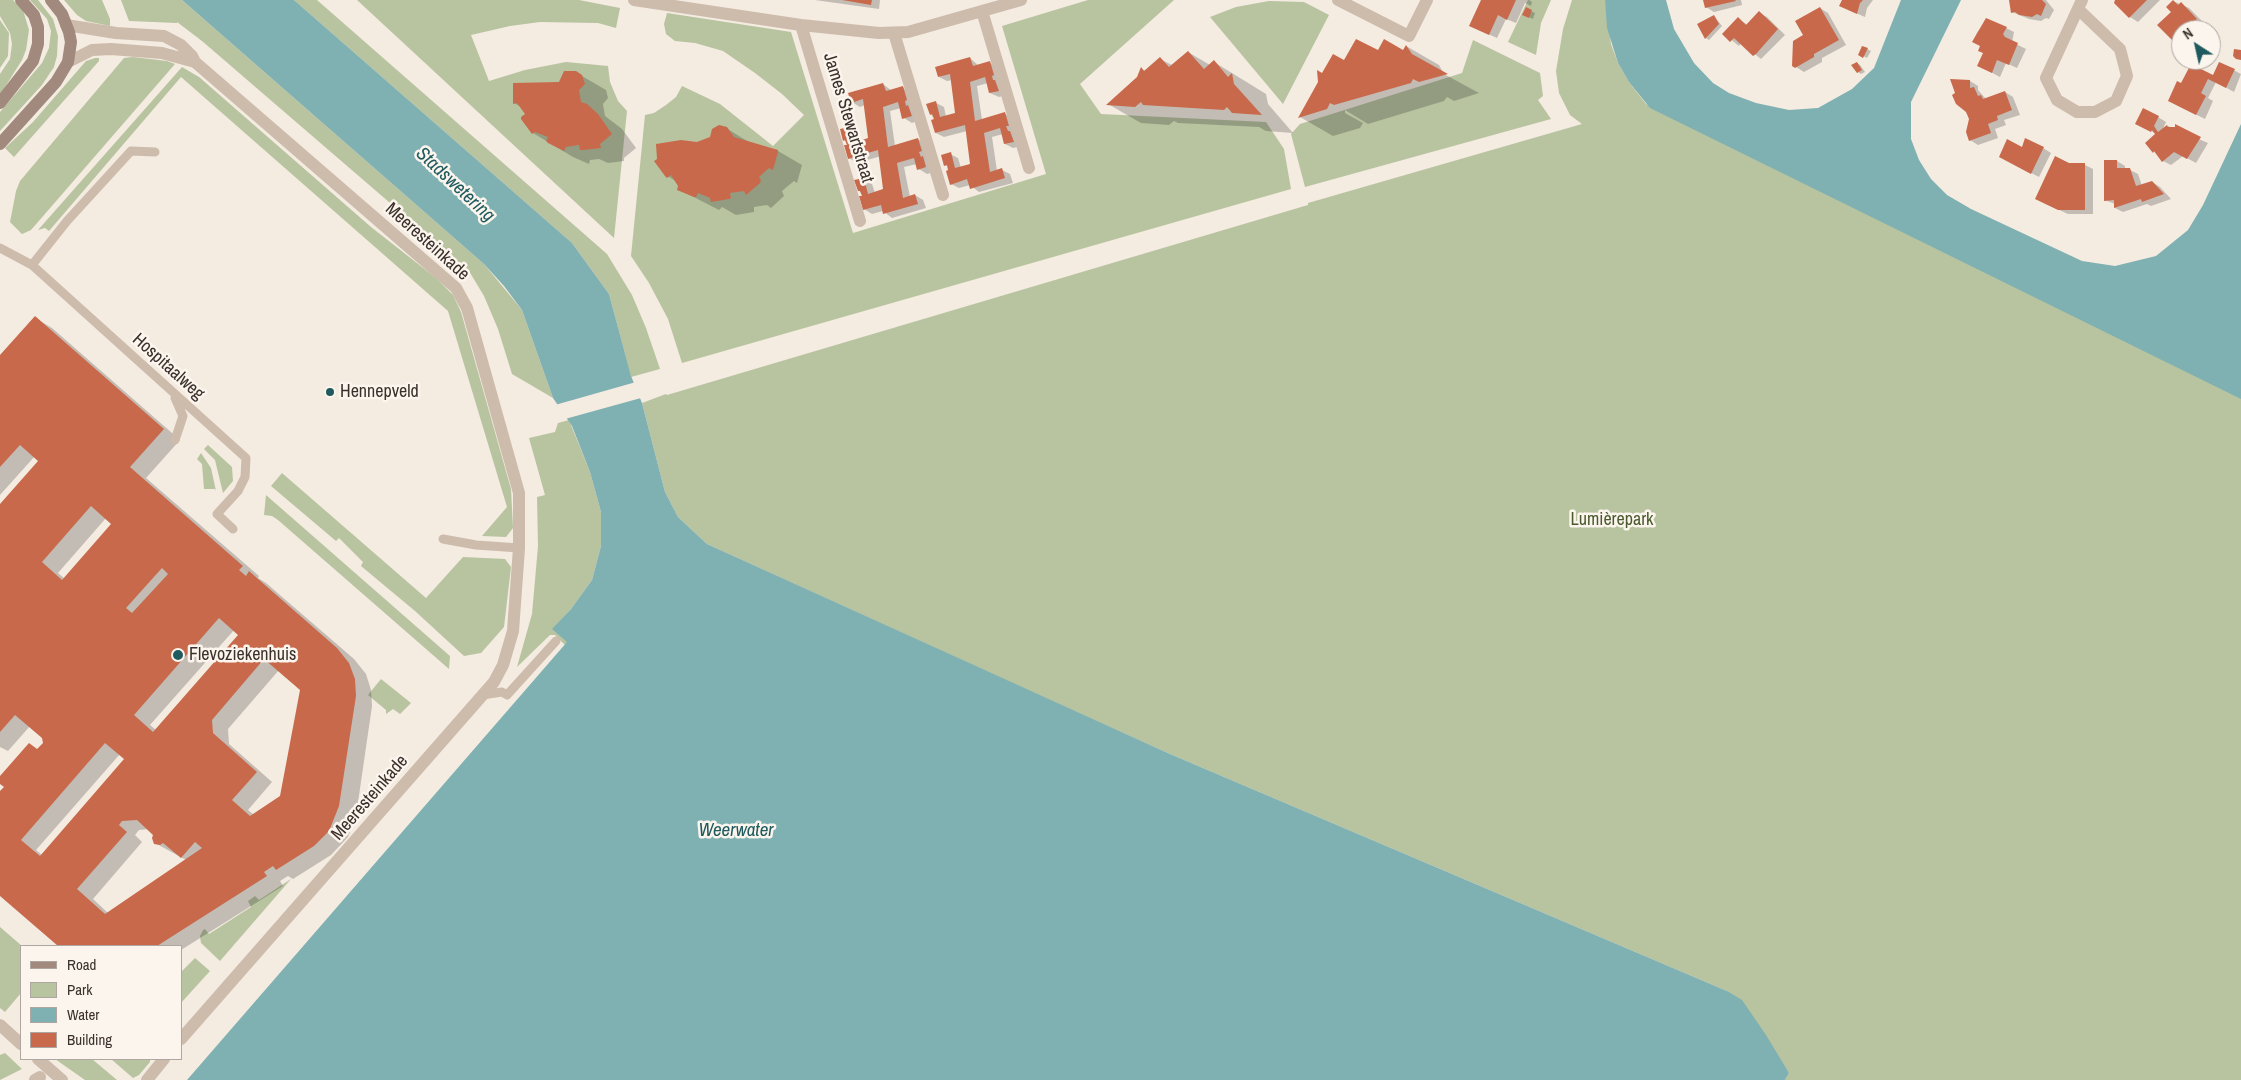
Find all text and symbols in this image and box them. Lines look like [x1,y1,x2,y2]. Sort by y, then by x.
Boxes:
north arrow [2171,20,2221,70]
text: N [2179,24,2197,43]
street label: James Stewartstraat [818,51,878,185]
water label: Stadswetering [411,143,499,227]
street label: Meeresteinkade [380,199,474,285]
street label: Hospitaalweg [128,329,208,405]
place label: Hennepveld [340,381,419,403]
marker: Hennepveld [324,386,336,398]
park label: Lumièrepark [1571,509,1653,531]
place label: Flevoziekenhuis [189,644,296,666]
marker: Flevoziekenhuis [171,648,185,662]
street label: Meeresteinkade [327,751,413,845]
water label: Weerwater [699,820,773,842]
legend [20,945,182,1060]
text: Road [67,954,96,975]
text: Park [67,979,92,1000]
text: Water [67,1004,99,1025]
text: Building [67,1029,112,1050]

